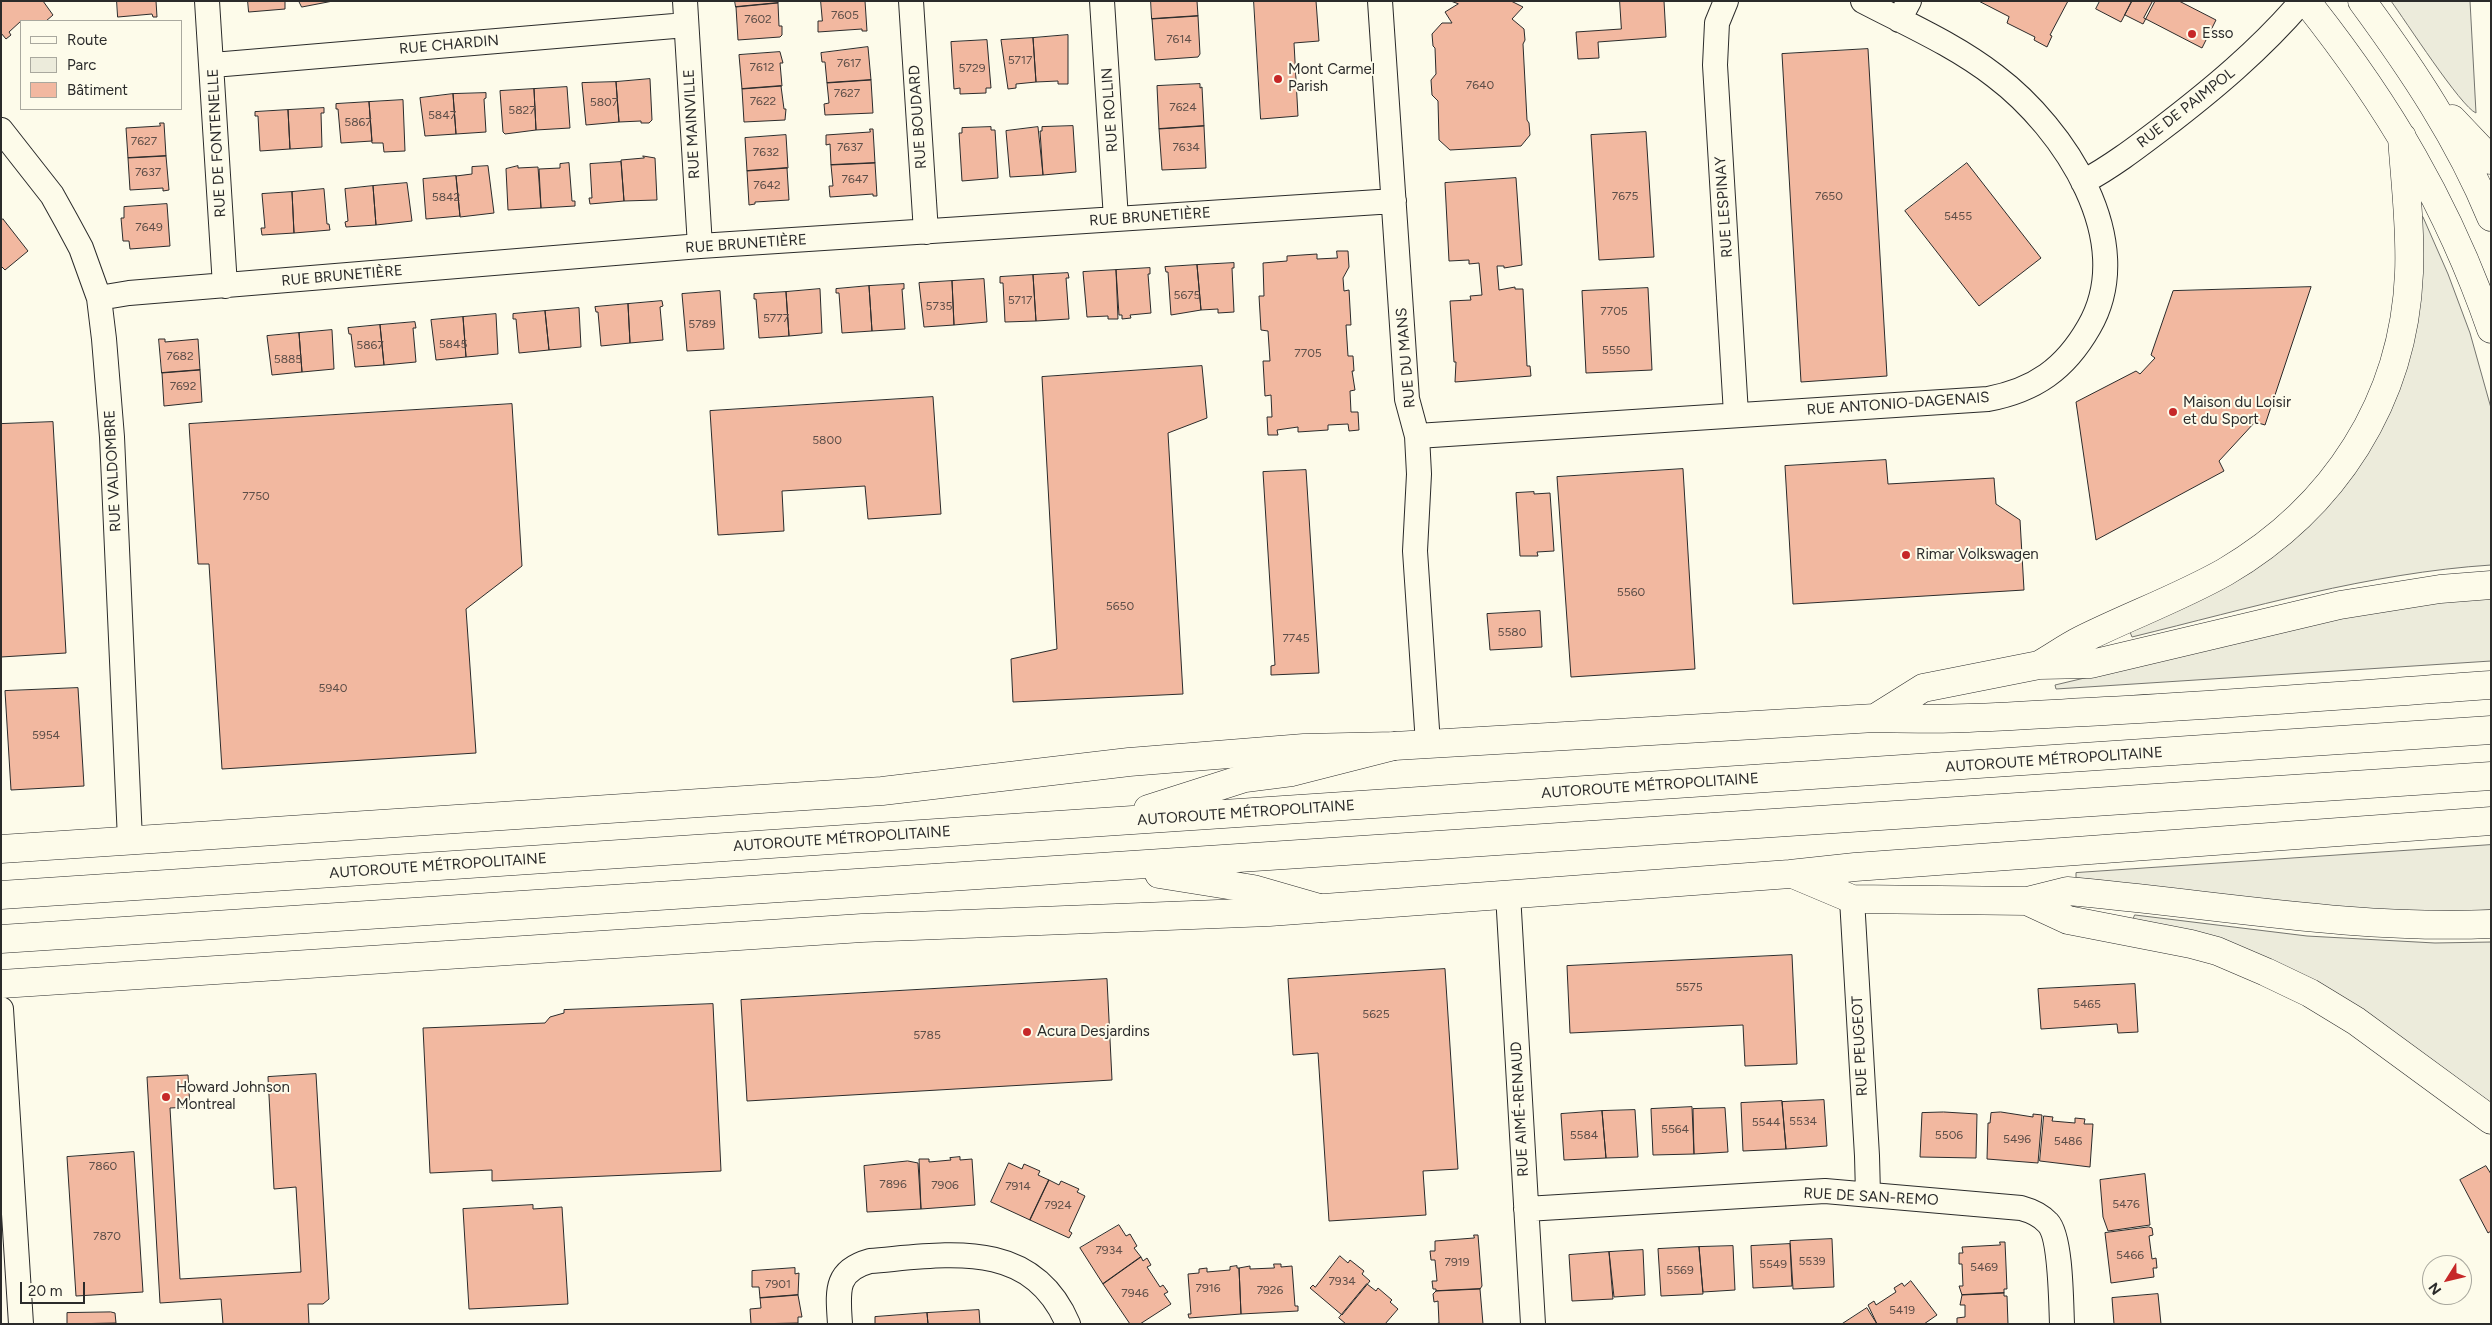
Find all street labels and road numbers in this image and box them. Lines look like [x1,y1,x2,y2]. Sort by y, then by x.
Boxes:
street label: RUE CHARDIN [398,32,500,58]
street label: RUE BOUDARD [905,64,931,170]
street label: RUE DE PAIMPOL [2133,64,2239,152]
street label: RUE ROLLIN [1098,67,1122,153]
street label: RUE DE FONTENELLE [204,68,230,218]
street label: RUE MAINVILLE [680,69,704,179]
street label: RUE LESPINAY [1711,156,1737,258]
street label: RUE BRUNETIÈRE [1089,204,1211,230]
street label: RUE BRUNETIÈRE [685,231,807,257]
street label: RUE BRUNETIÈRE [281,262,403,290]
street label: RUE DU MANS [1393,307,1419,409]
street label: RUE ANTONIO-DAGENAIS [1806,389,1990,419]
street label: RUE VALDOMBRE [101,409,125,533]
street label: AUTOROUTE MÉTROPOLITAINE [1945,743,2163,777]
street label: AUTOROUTE MÉTROPOLITAINE [1541,769,1759,803]
street label: AUTOROUTE MÉTROPOLITAINE [1137,796,1355,830]
street label: AUTOROUTE MÉTROPOLITAINE [733,822,951,856]
street label: AUTOROUTE MÉTROPOLITAINE [329,849,547,883]
street label: RUE PEUGEOT [1848,995,1872,1097]
street label: RUE AIMÉ-RENAUD [1507,1041,1533,1177]
street label: RUE DE SAN-REMO [1803,1184,1939,1210]

